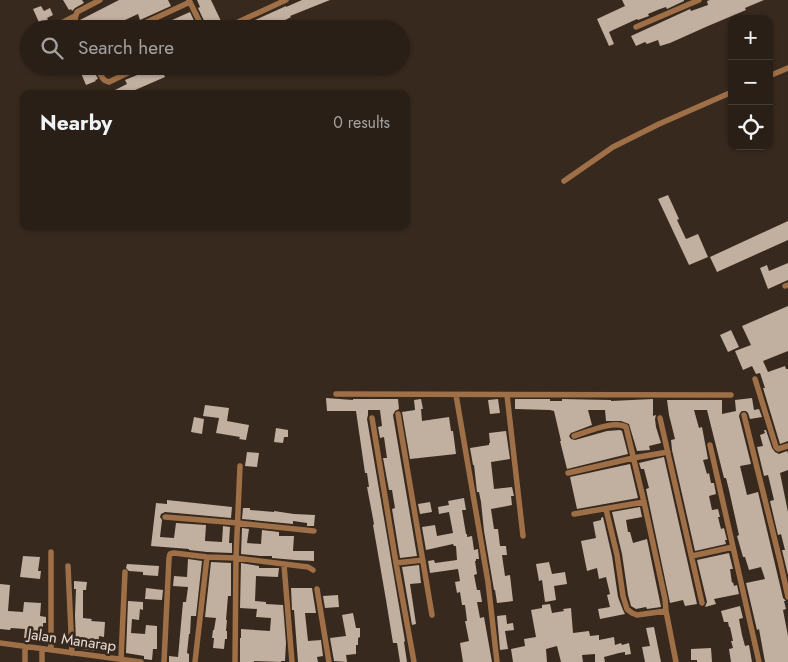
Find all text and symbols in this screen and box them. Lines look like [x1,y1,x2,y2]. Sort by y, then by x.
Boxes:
map controls [728,15,773,150]
button: + [728,15,773,60]
search box [20,20,410,75]
icon: search [38,34,66,62]
text: Search here [78,34,174,61]
button: − [728,60,773,105]
button: locate [728,105,773,150]
text: Nearby [40,108,112,138]
text: 0 results [333,111,390,134]
street label: Jalan Manarap [24,623,118,657]

